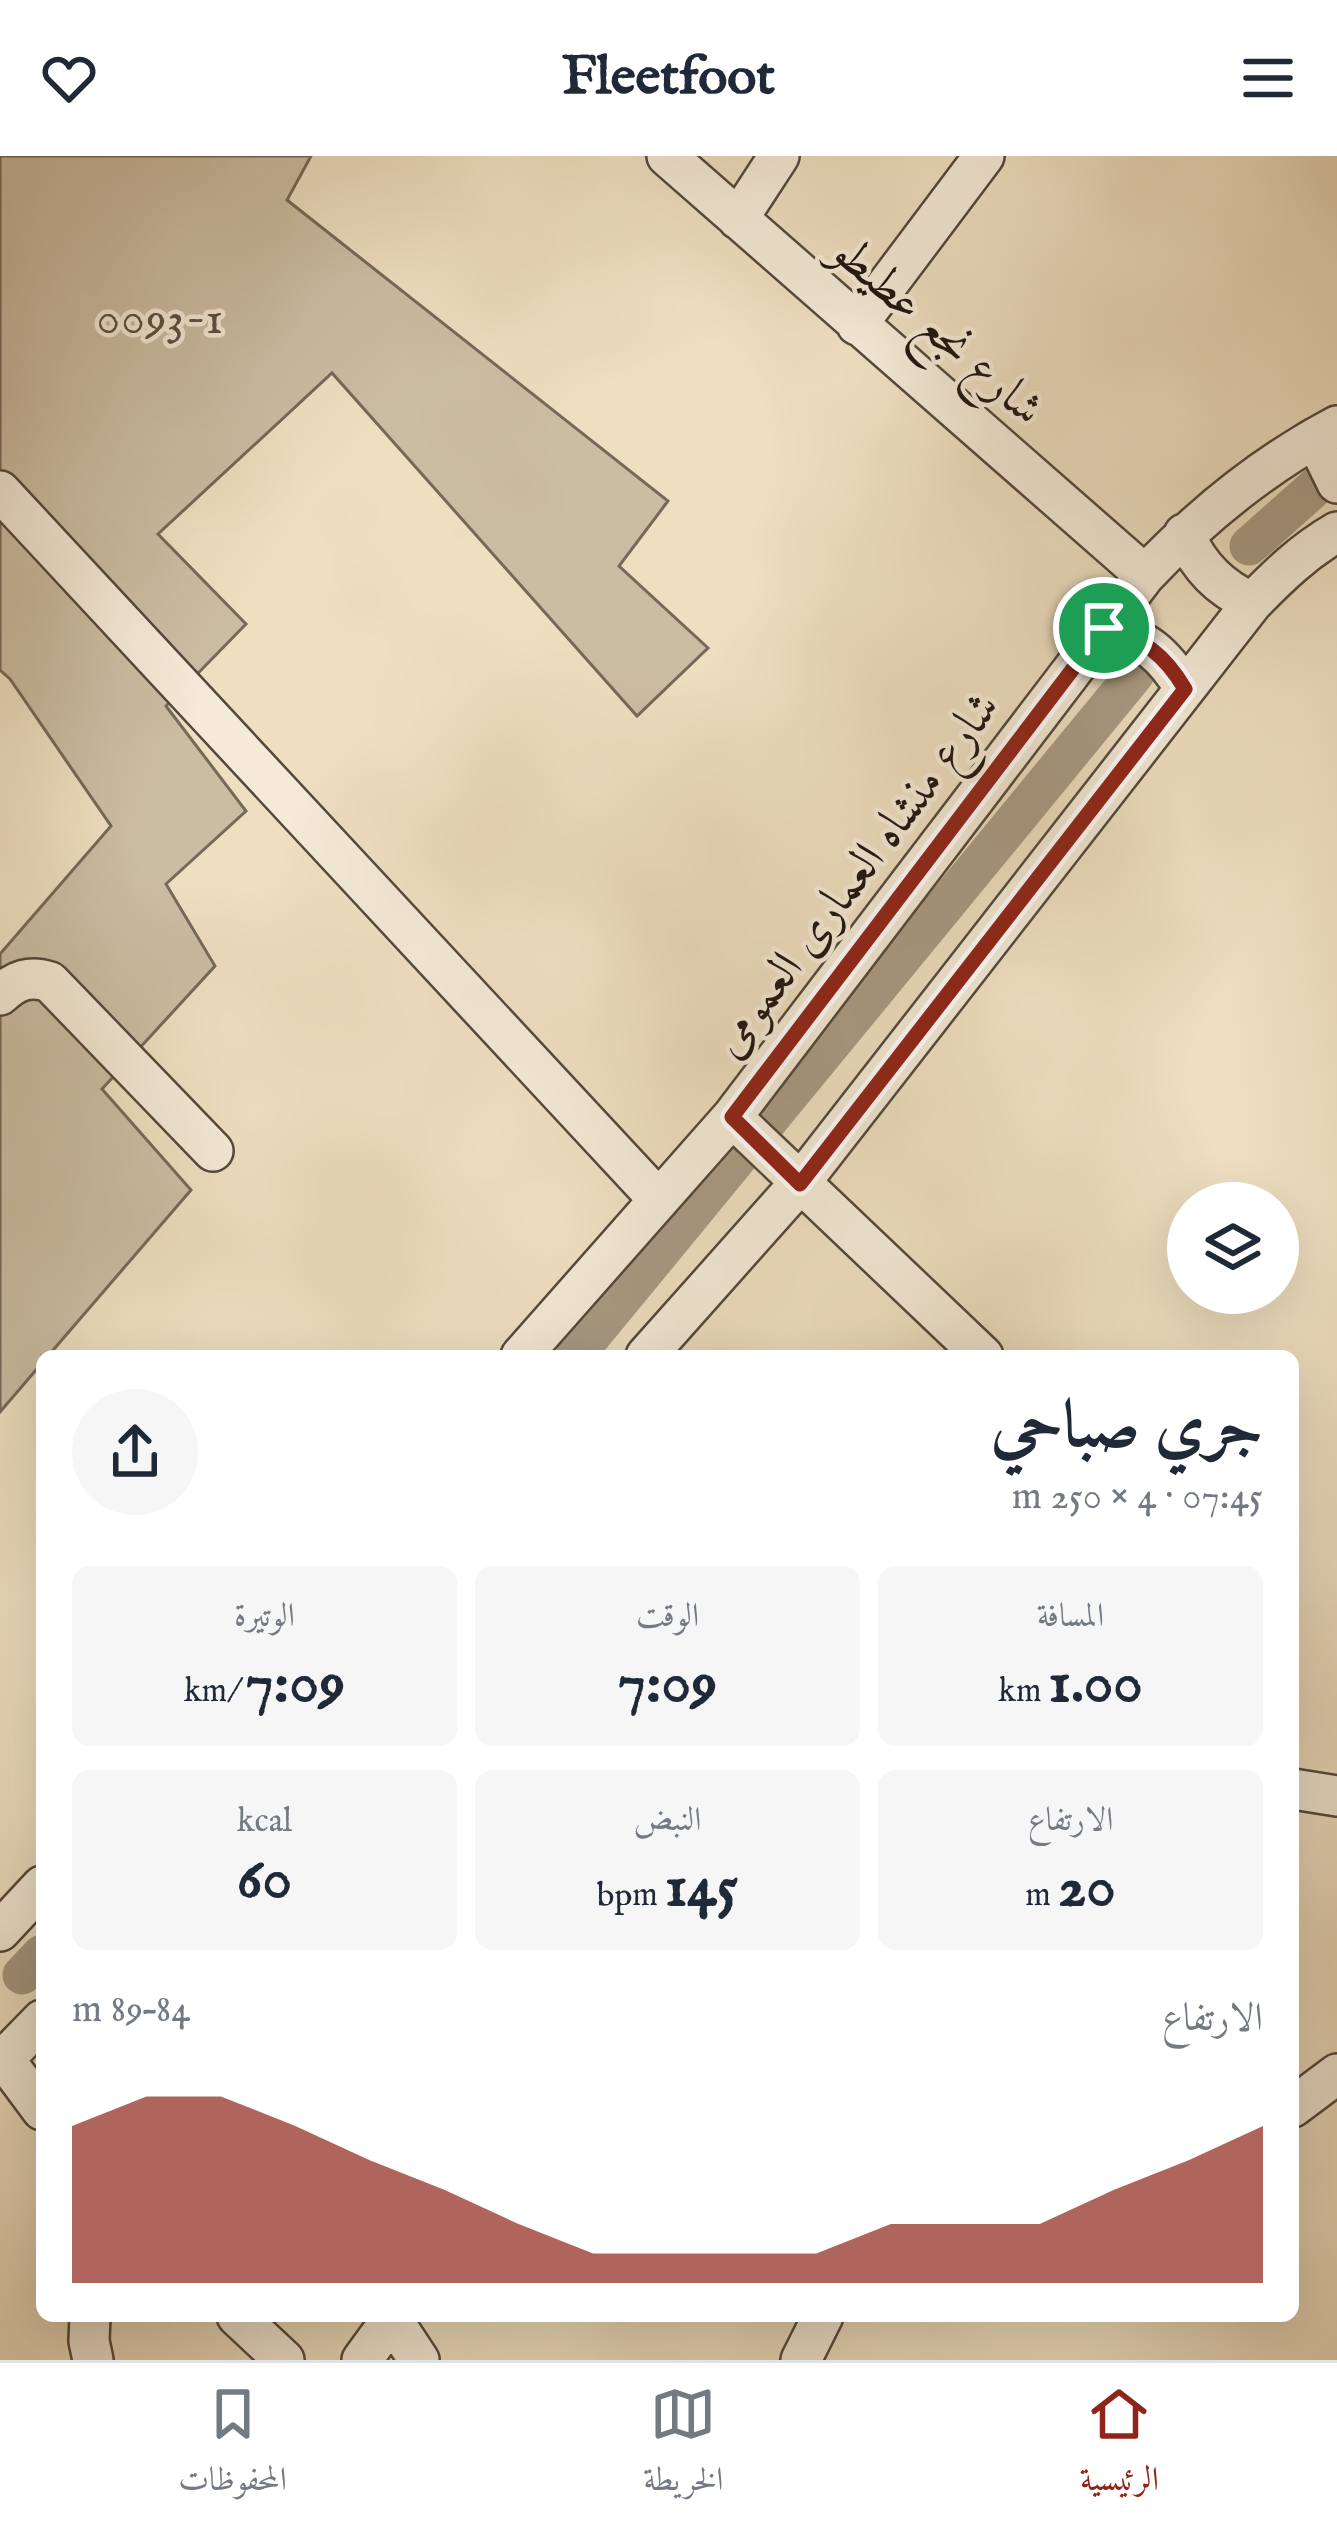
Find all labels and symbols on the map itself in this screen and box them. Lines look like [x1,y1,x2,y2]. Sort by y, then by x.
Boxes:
street label: شارع نجع عطيطو [808,220,1055,447]
park label: 0093-1 [97,290,223,350]
pin [1053,577,1155,679]
street label: شارع منشاه العمارى العمومى [700,680,1019,1074]

